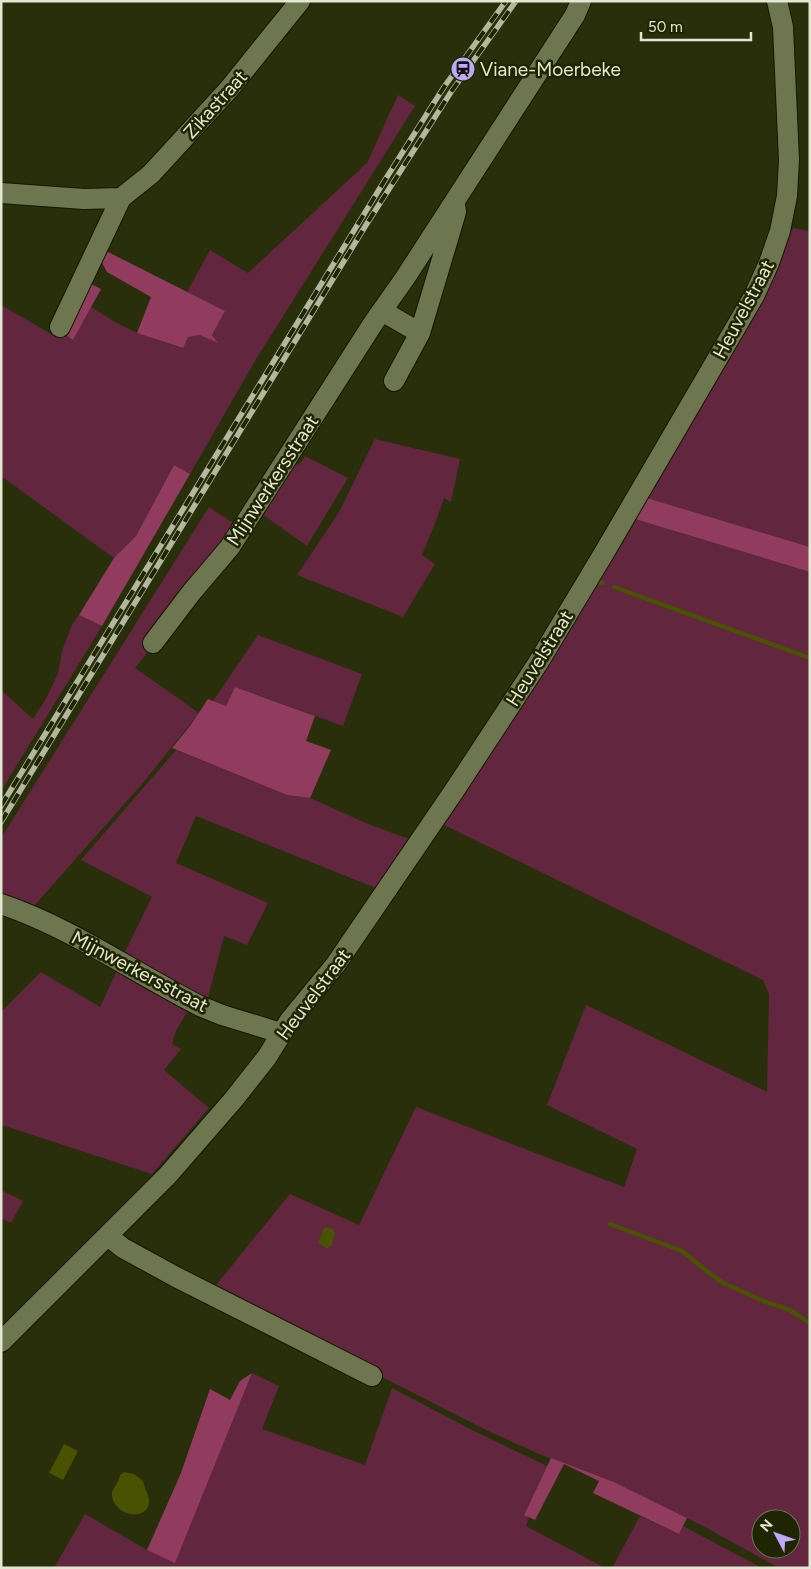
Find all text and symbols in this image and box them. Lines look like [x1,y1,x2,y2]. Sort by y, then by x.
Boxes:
scale bar [641,10,751,42]
text: 50 m [648,18,683,36]
station icon: Viane-Moerbeke [450,56,476,82]
place label: Viane-Moerbeke [480,58,621,81]
street label: Zikastraat [179,65,252,143]
street label: Heuvelstraat [708,256,779,363]
street label: Mijnwerkersstraat [222,411,323,550]
street label: Heuvelstraat [501,606,578,710]
street label: Mijnwerkersstraat [68,926,212,1017]
street label: Heuvelstraat [272,944,355,1045]
north arrow [751,1509,801,1559]
text: N [757,1516,777,1535]

